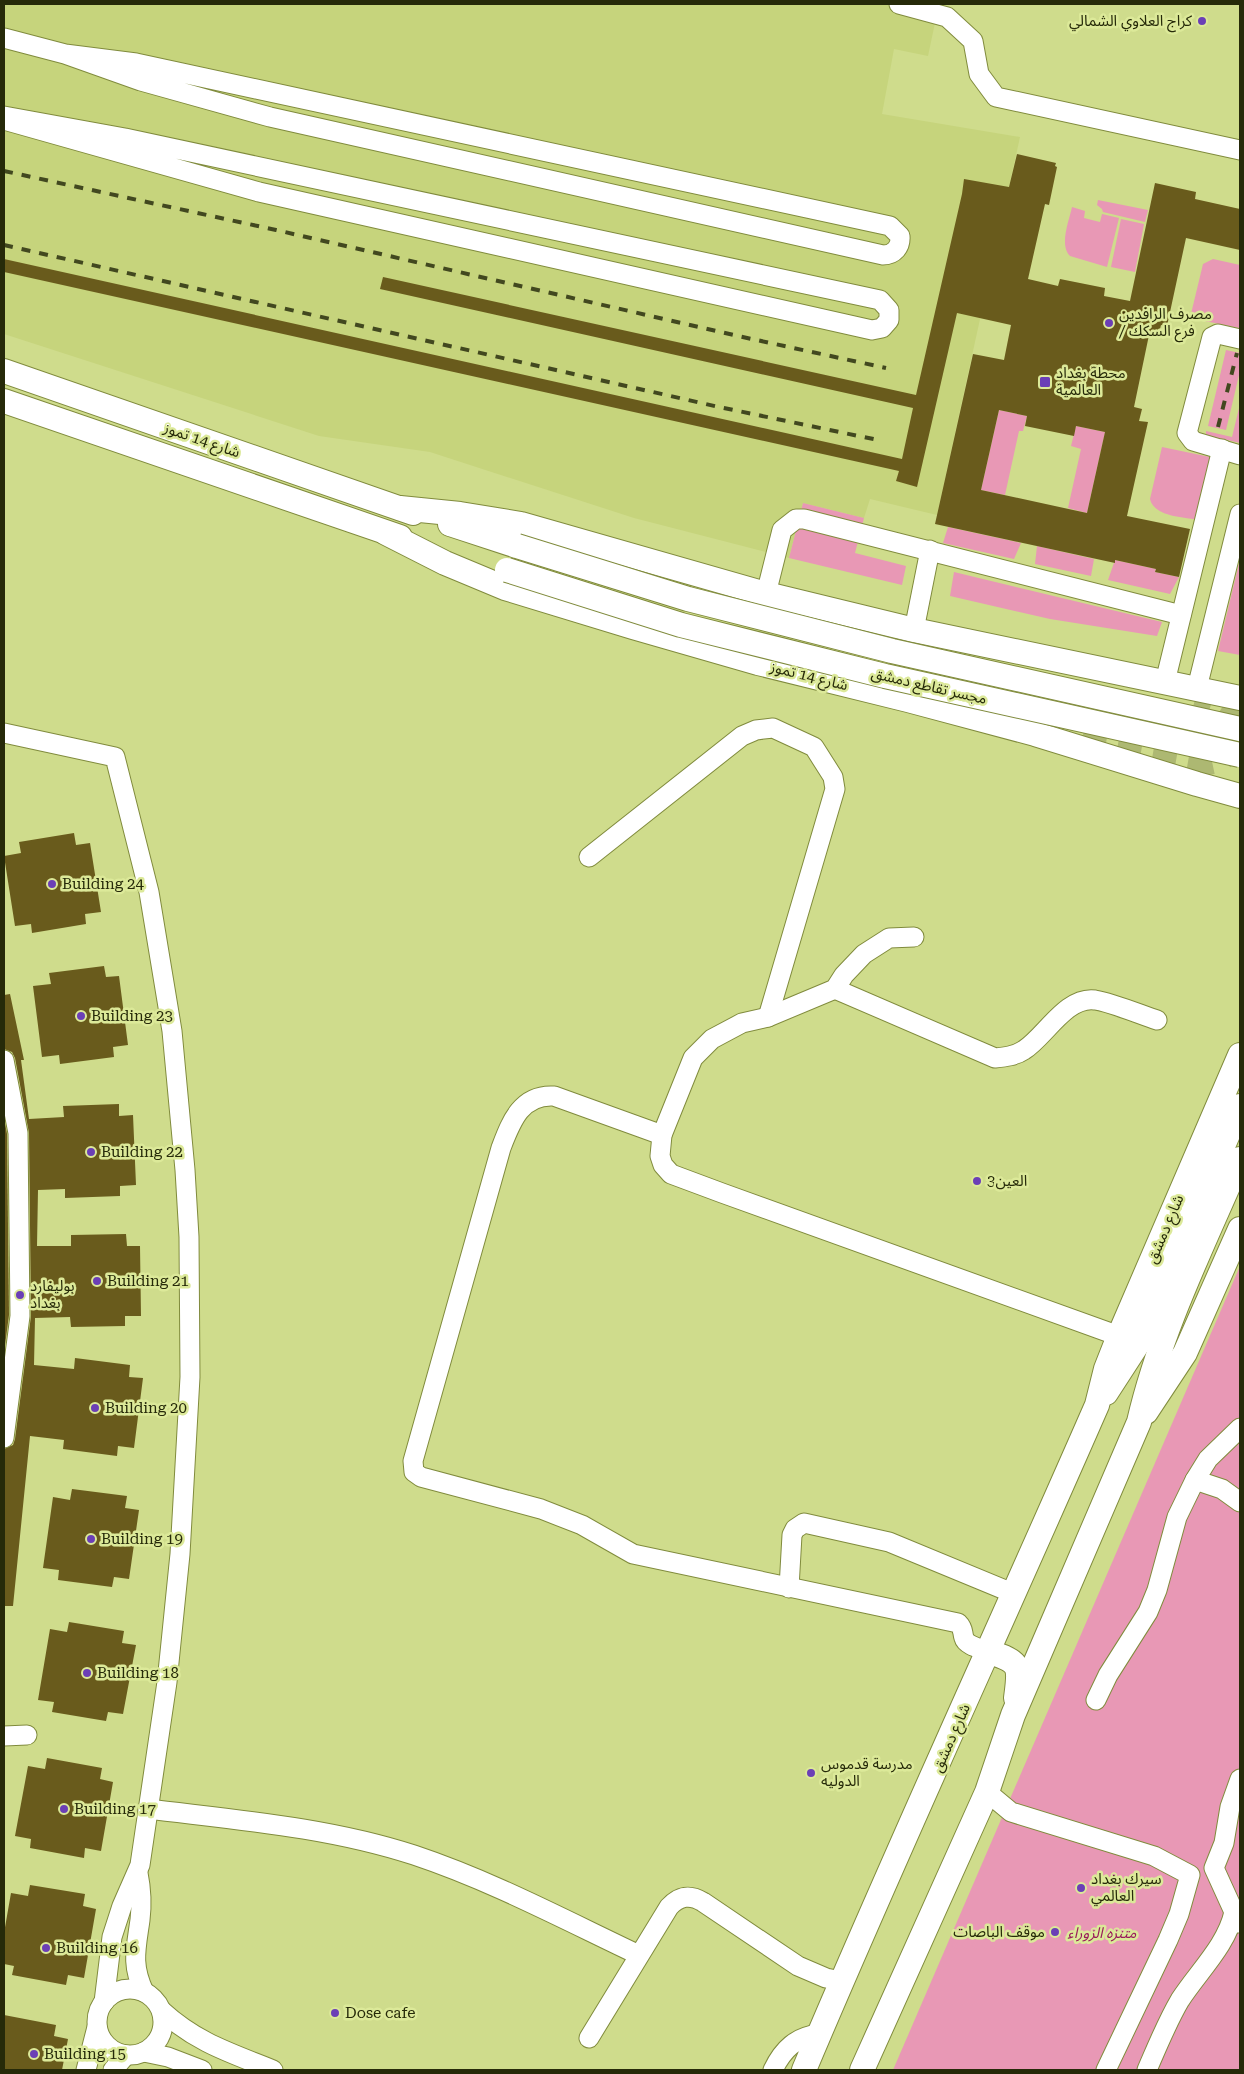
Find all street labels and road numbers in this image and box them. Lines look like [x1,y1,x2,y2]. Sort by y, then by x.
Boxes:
street label: شارع 14 تموز [160,418,243,464]
street label: شارع 14 تموز [767,657,850,697]
street label: مجسر تقاطع دمشق [869,664,989,711]
street label: شارع دمشق [1142,1192,1190,1267]
street label: شارع دمشق [928,1701,977,1776]

